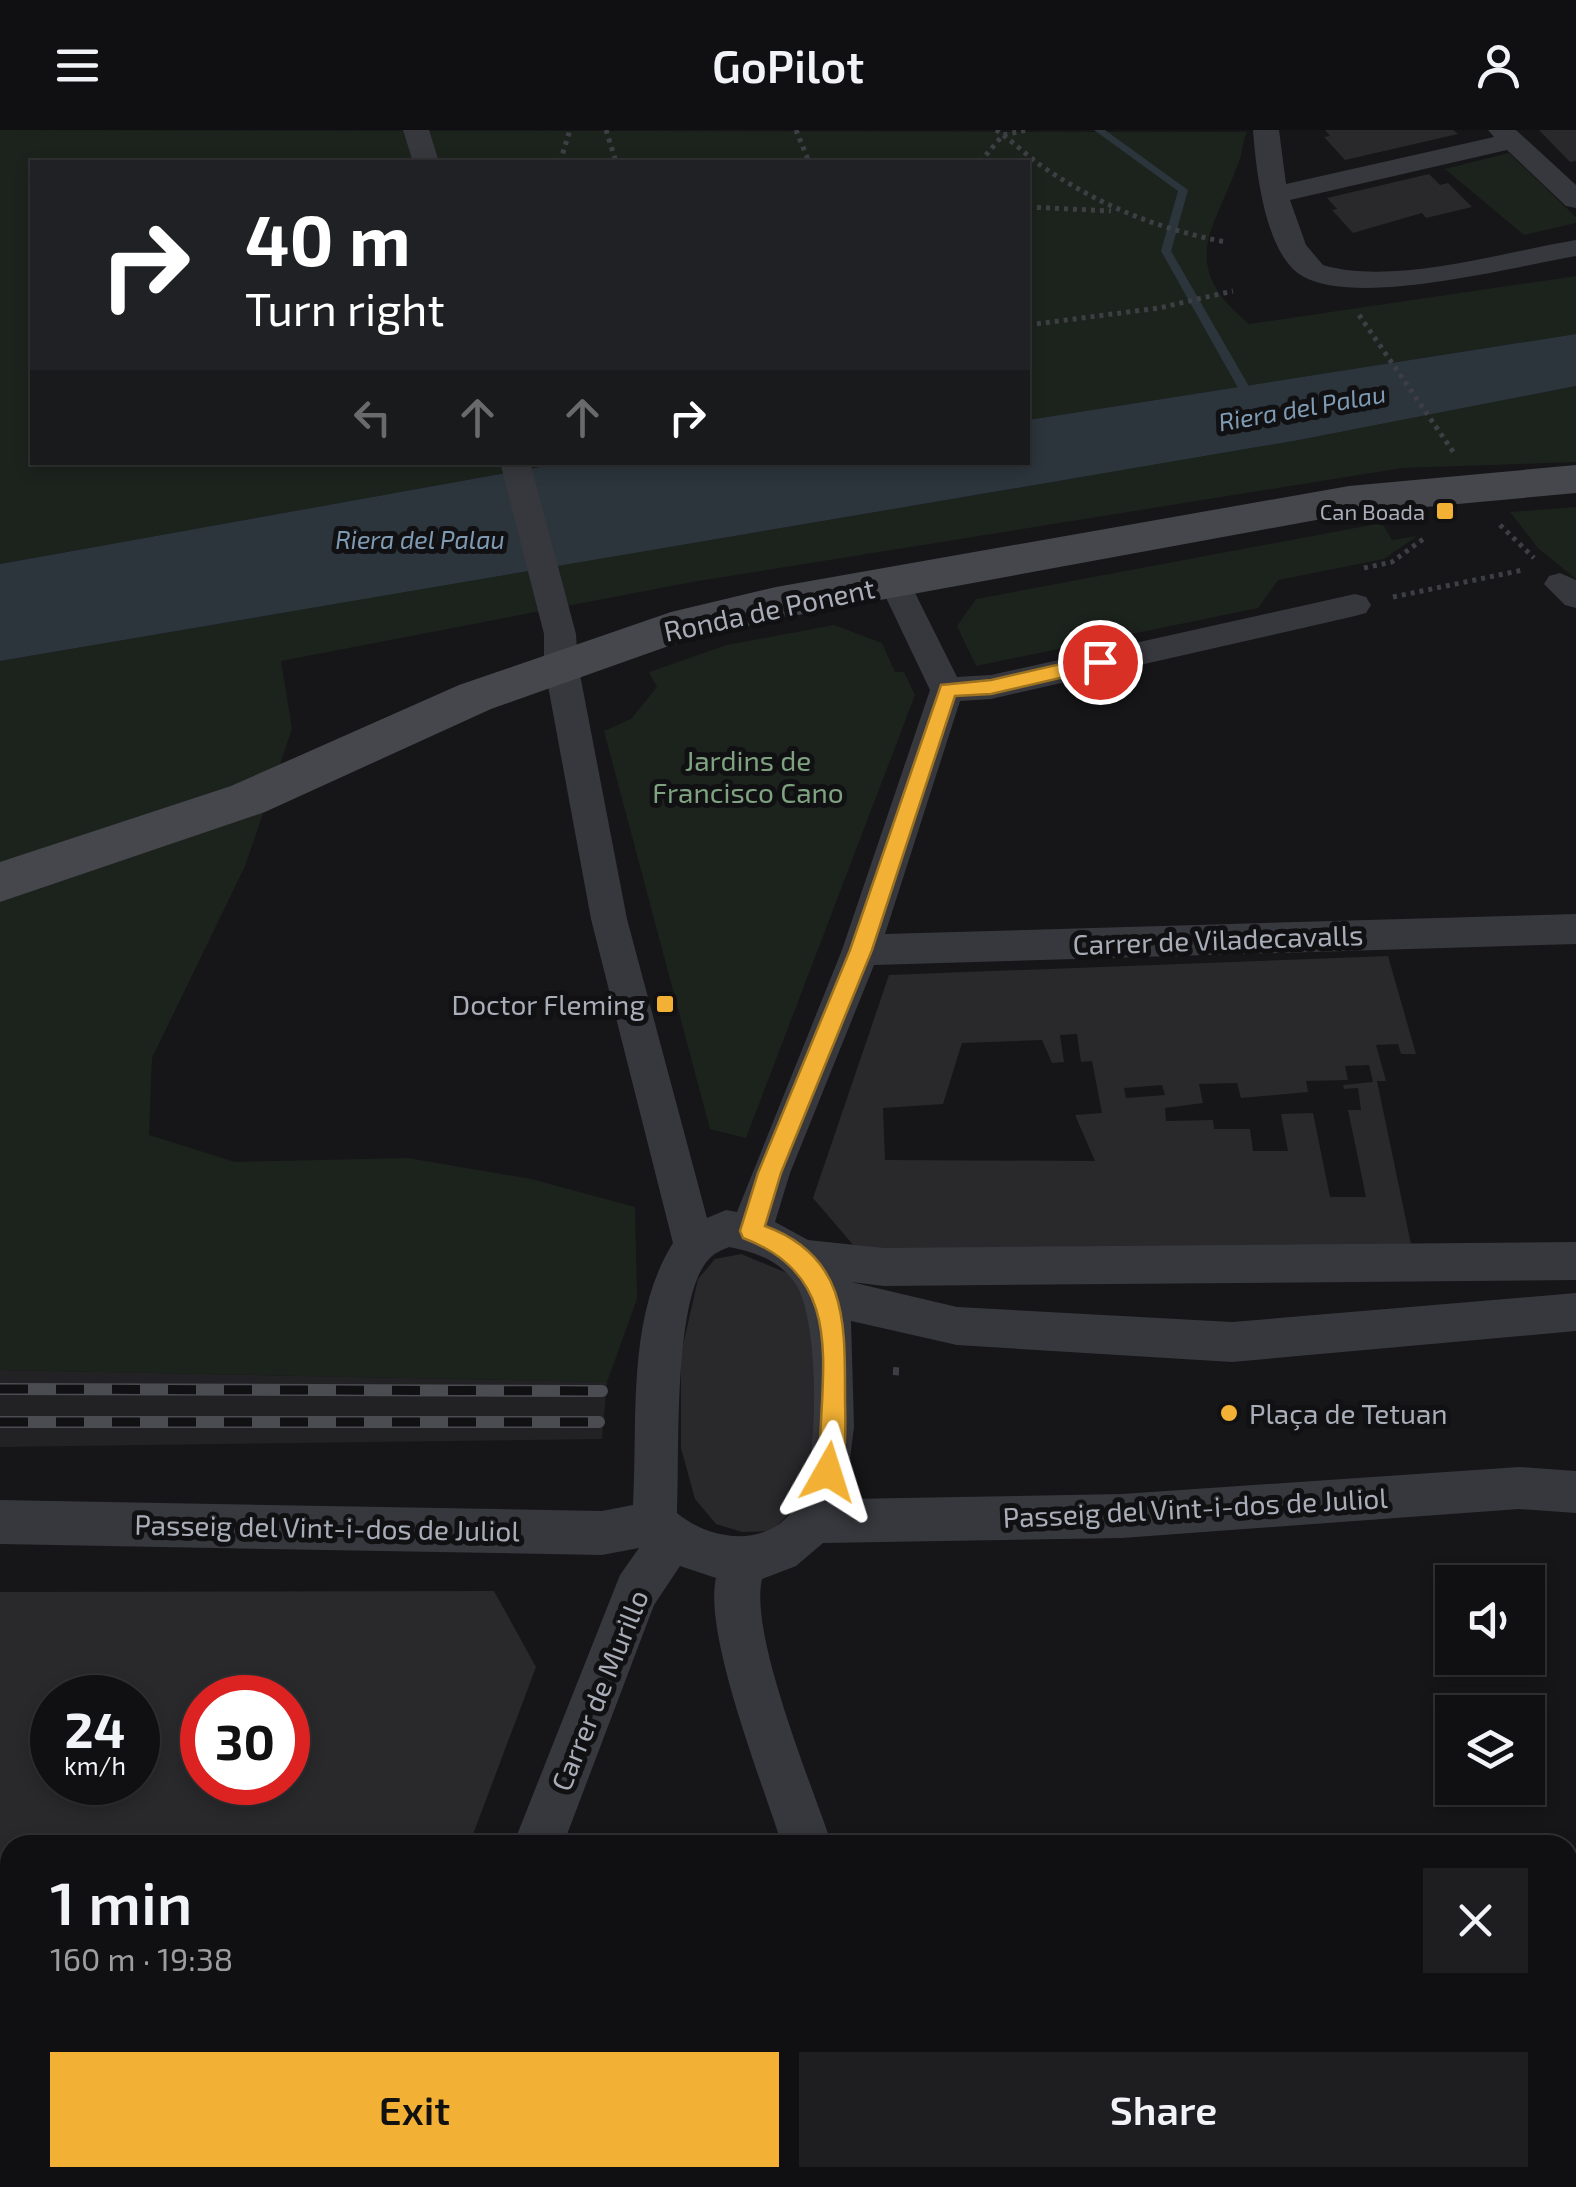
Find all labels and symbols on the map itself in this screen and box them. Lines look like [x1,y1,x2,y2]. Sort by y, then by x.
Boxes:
water label: Riera del Palau [1216,378,1388,436]
place label: Can Boada [1320,498,1425,524]
marker: Can Boada [1434,500,1456,522]
water label: Riera del Palau [335,524,505,554]
street label: Ronda de Ponent [660,570,878,648]
pin [1058,620,1143,705]
park label: Jardins de Francisco Cano [652,743,844,809]
street label: Carrer de Viladecavalls [1072,917,1364,961]
place label: Doctor Fleming [452,987,645,1021]
marker: Doctor Fleming [654,993,676,1015]
place label: Plaça de Tetuan [1249,1396,1448,1431]
marker: Plaça de Tetuan [1218,1402,1240,1424]
position arrow [776,1420,880,1524]
street label: Passeig del Vint-i-dos de Juliol [1002,1480,1389,1534]
street label: Passeig del Vint-i-dos de Juliol [134,1507,521,1547]
street label: Carrer de Murillo [543,1584,655,1796]
speed limit sign: 30 [180,1675,310,1805]

